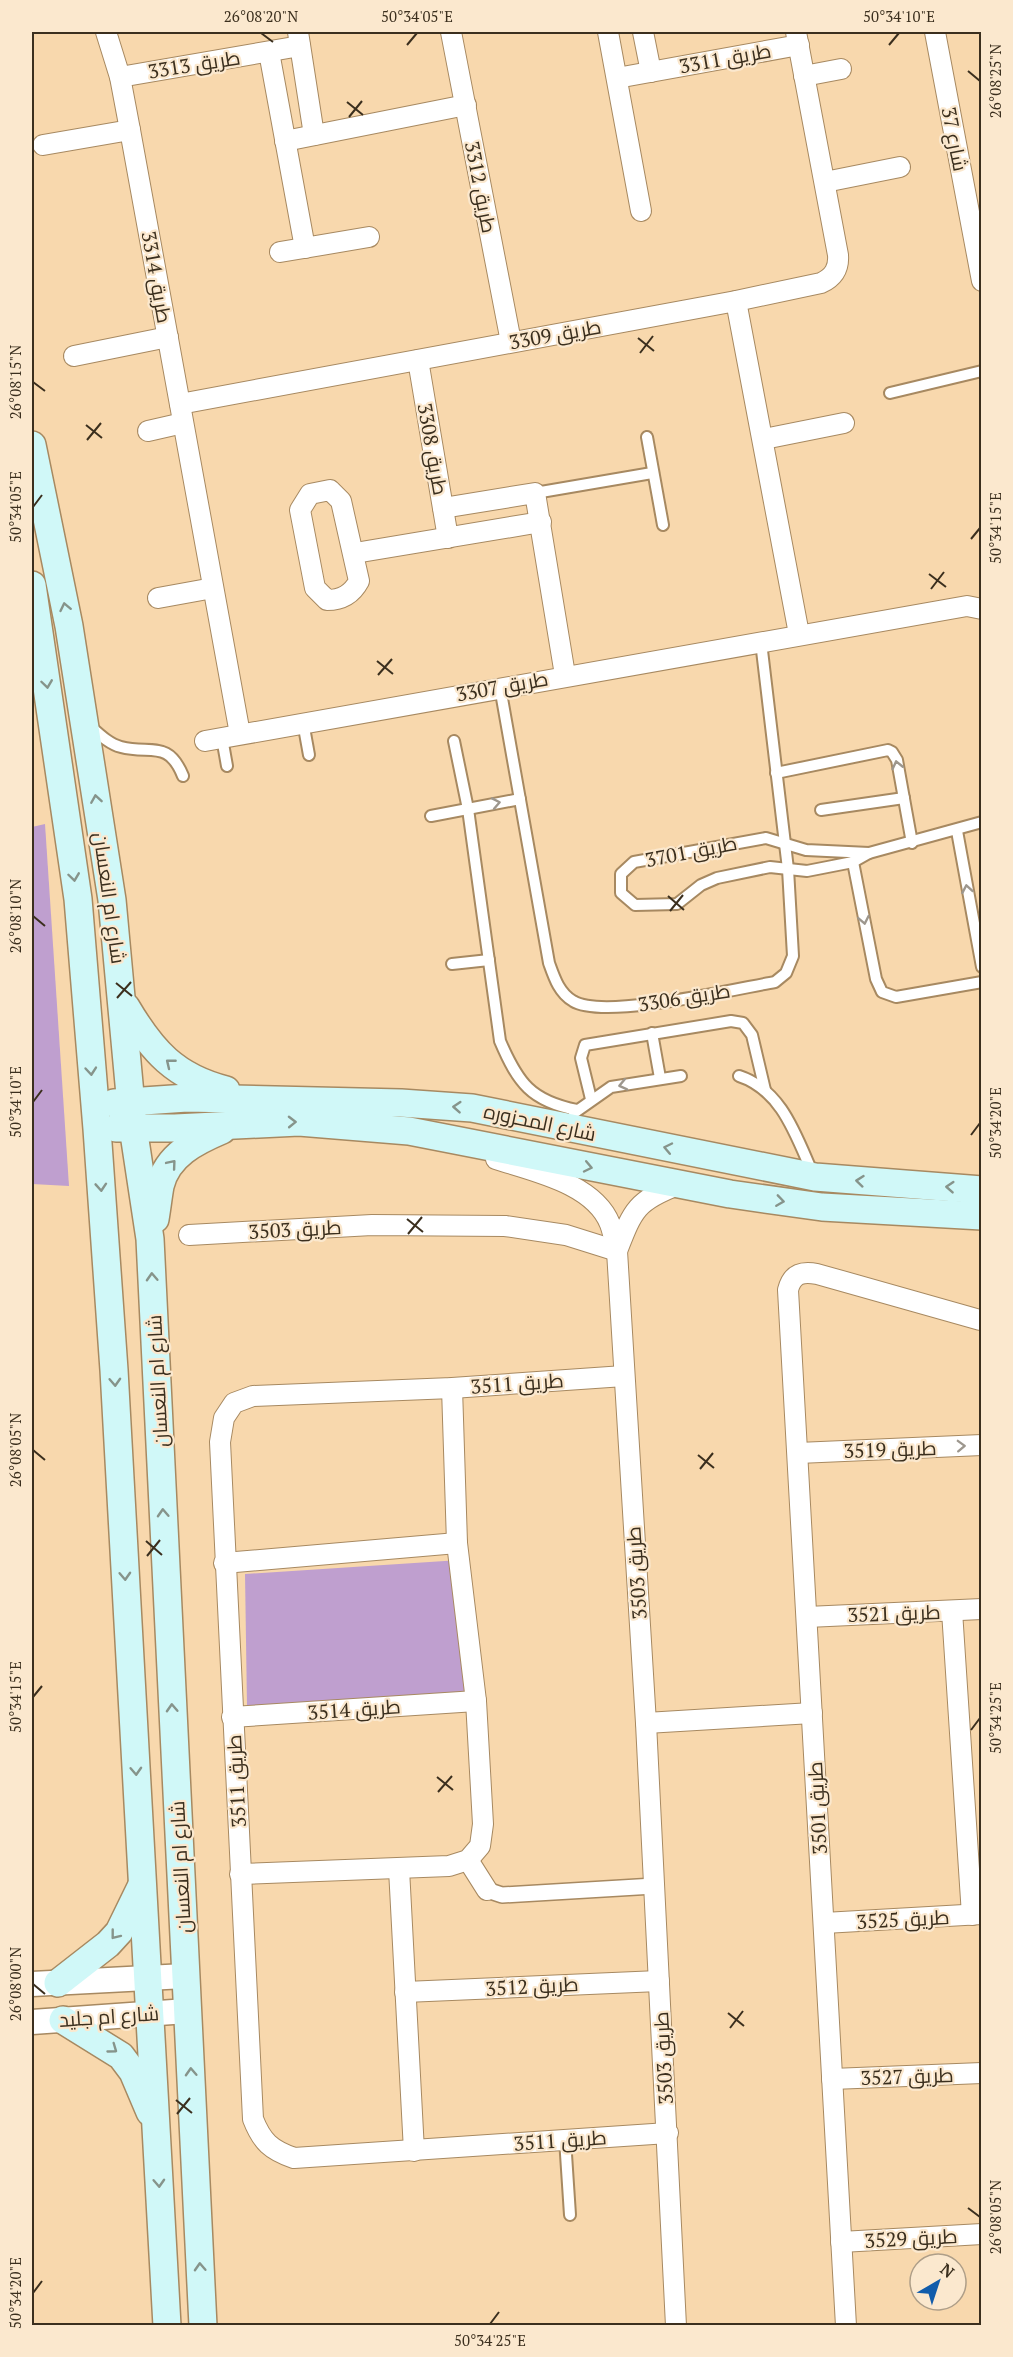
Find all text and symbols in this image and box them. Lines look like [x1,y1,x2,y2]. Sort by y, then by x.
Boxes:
text: 26°08'20"N [224,6,298,26]
text: 50°34'05"E [381,6,453,26]
text: 50°34'10"E [863,6,935,26]
street label: طريق 3311 [677,37,773,79]
street label: طريق 3313 [146,43,242,85]
text: 26°08'25"N [985,44,1005,118]
street label: شارع 37 [935,105,974,174]
street label: طريق 3312 [459,139,503,235]
street label: طريق 3314 [136,229,178,325]
street label: طريق 3309 [507,313,603,355]
text: 26°08'15"N [5,345,25,419]
street label: طريق 3308 [412,401,454,497]
text: 50°34'05"E [5,471,25,543]
text: 50°34'15"E [985,492,1005,564]
one-way arrow [59,602,72,612]
street label: طريق 3307 [454,665,550,707]
one-way arrow [41,679,53,689]
one-way arrow [892,760,905,770]
one-way arrow [91,794,103,804]
one-way arrow [491,797,501,810]
street label: طريق 3701 [643,829,739,873]
street label: شارع ام النعسان [86,831,133,966]
one-way arrow [68,873,80,882]
text: 26°08'10"N [5,879,25,953]
one-way arrow [961,884,973,893]
one-way arrow [857,915,870,925]
street label: طريق 3306 [636,976,732,1018]
one-way arrow [166,1060,177,1071]
text: 50°34'10"E [5,1066,25,1138]
one-way arrow [85,1067,98,1076]
one-way arrow [618,1077,628,1090]
text: 50°34'20"E [985,1087,1005,1159]
street label: شارع المحزوره [481,1097,599,1148]
one-way arrow [452,1100,461,1113]
one-way arrow [288,1116,297,1129]
one-way arrow [664,1143,674,1156]
one-way arrow [583,1159,593,1172]
one-way arrow [164,1160,175,1171]
one-way arrow [856,1175,865,1188]
one-way arrow [946,1181,955,1194]
one-way arrow [94,1183,107,1192]
one-way arrow [776,1194,785,1206]
street label: طريق 3503 [248,1213,342,1245]
one-way arrow [146,1272,159,1281]
street label: شارع ام النعسان [140,1314,175,1448]
street label: طريق 3511 [470,1366,564,1400]
one-way arrow [108,1377,121,1386]
text: 26°08'05"N [5,1413,25,1487]
street label: طريق 3519 [843,1434,937,1464]
one-way arrow [957,1439,966,1452]
one-way arrow [157,1509,170,1518]
street label: طريق 3503 [619,1526,653,1620]
one-way arrow [119,1572,132,1581]
street label: طريق 3521 [847,1598,941,1628]
text: 50°34'15"E [5,1661,25,1733]
text: 50°34'25"E [985,1682,1005,1754]
street label: طريق 3514 [307,1692,401,1726]
one-way arrow [166,1704,179,1713]
street label: طريق 3511 [220,1734,252,1828]
street label: طريق 3501 [801,1761,833,1855]
one-way arrow [129,1766,142,1776]
street label: شارع ام النعسان [163,1800,198,1934]
street label: طريق 3525 [856,1903,950,1935]
one-way arrow [112,1928,123,1939]
text: 26°08'00"N [5,1947,25,2021]
street label: طريق 3512 [485,1970,579,2002]
street label: شارع ام جليد [58,1999,160,2034]
street label: طريق 3503 [647,2011,679,2105]
one-way arrow [106,2042,117,2053]
street label: طريق 3527 [860,2061,954,2091]
one-way arrow [184,2068,197,2077]
street label: طريق 3511 [513,2123,607,2157]
one-way arrow [153,2178,166,2187]
text: 26°08'05"N [985,2180,1005,2254]
street label: طريق 3529 [864,2222,958,2254]
north arrow [908,2252,968,2312]
text: 50°34'20"E [5,2257,25,2329]
text: N [936,2258,959,2283]
one-way arrow [194,2263,207,2272]
text: 50°34'25"E [454,2330,526,2350]

